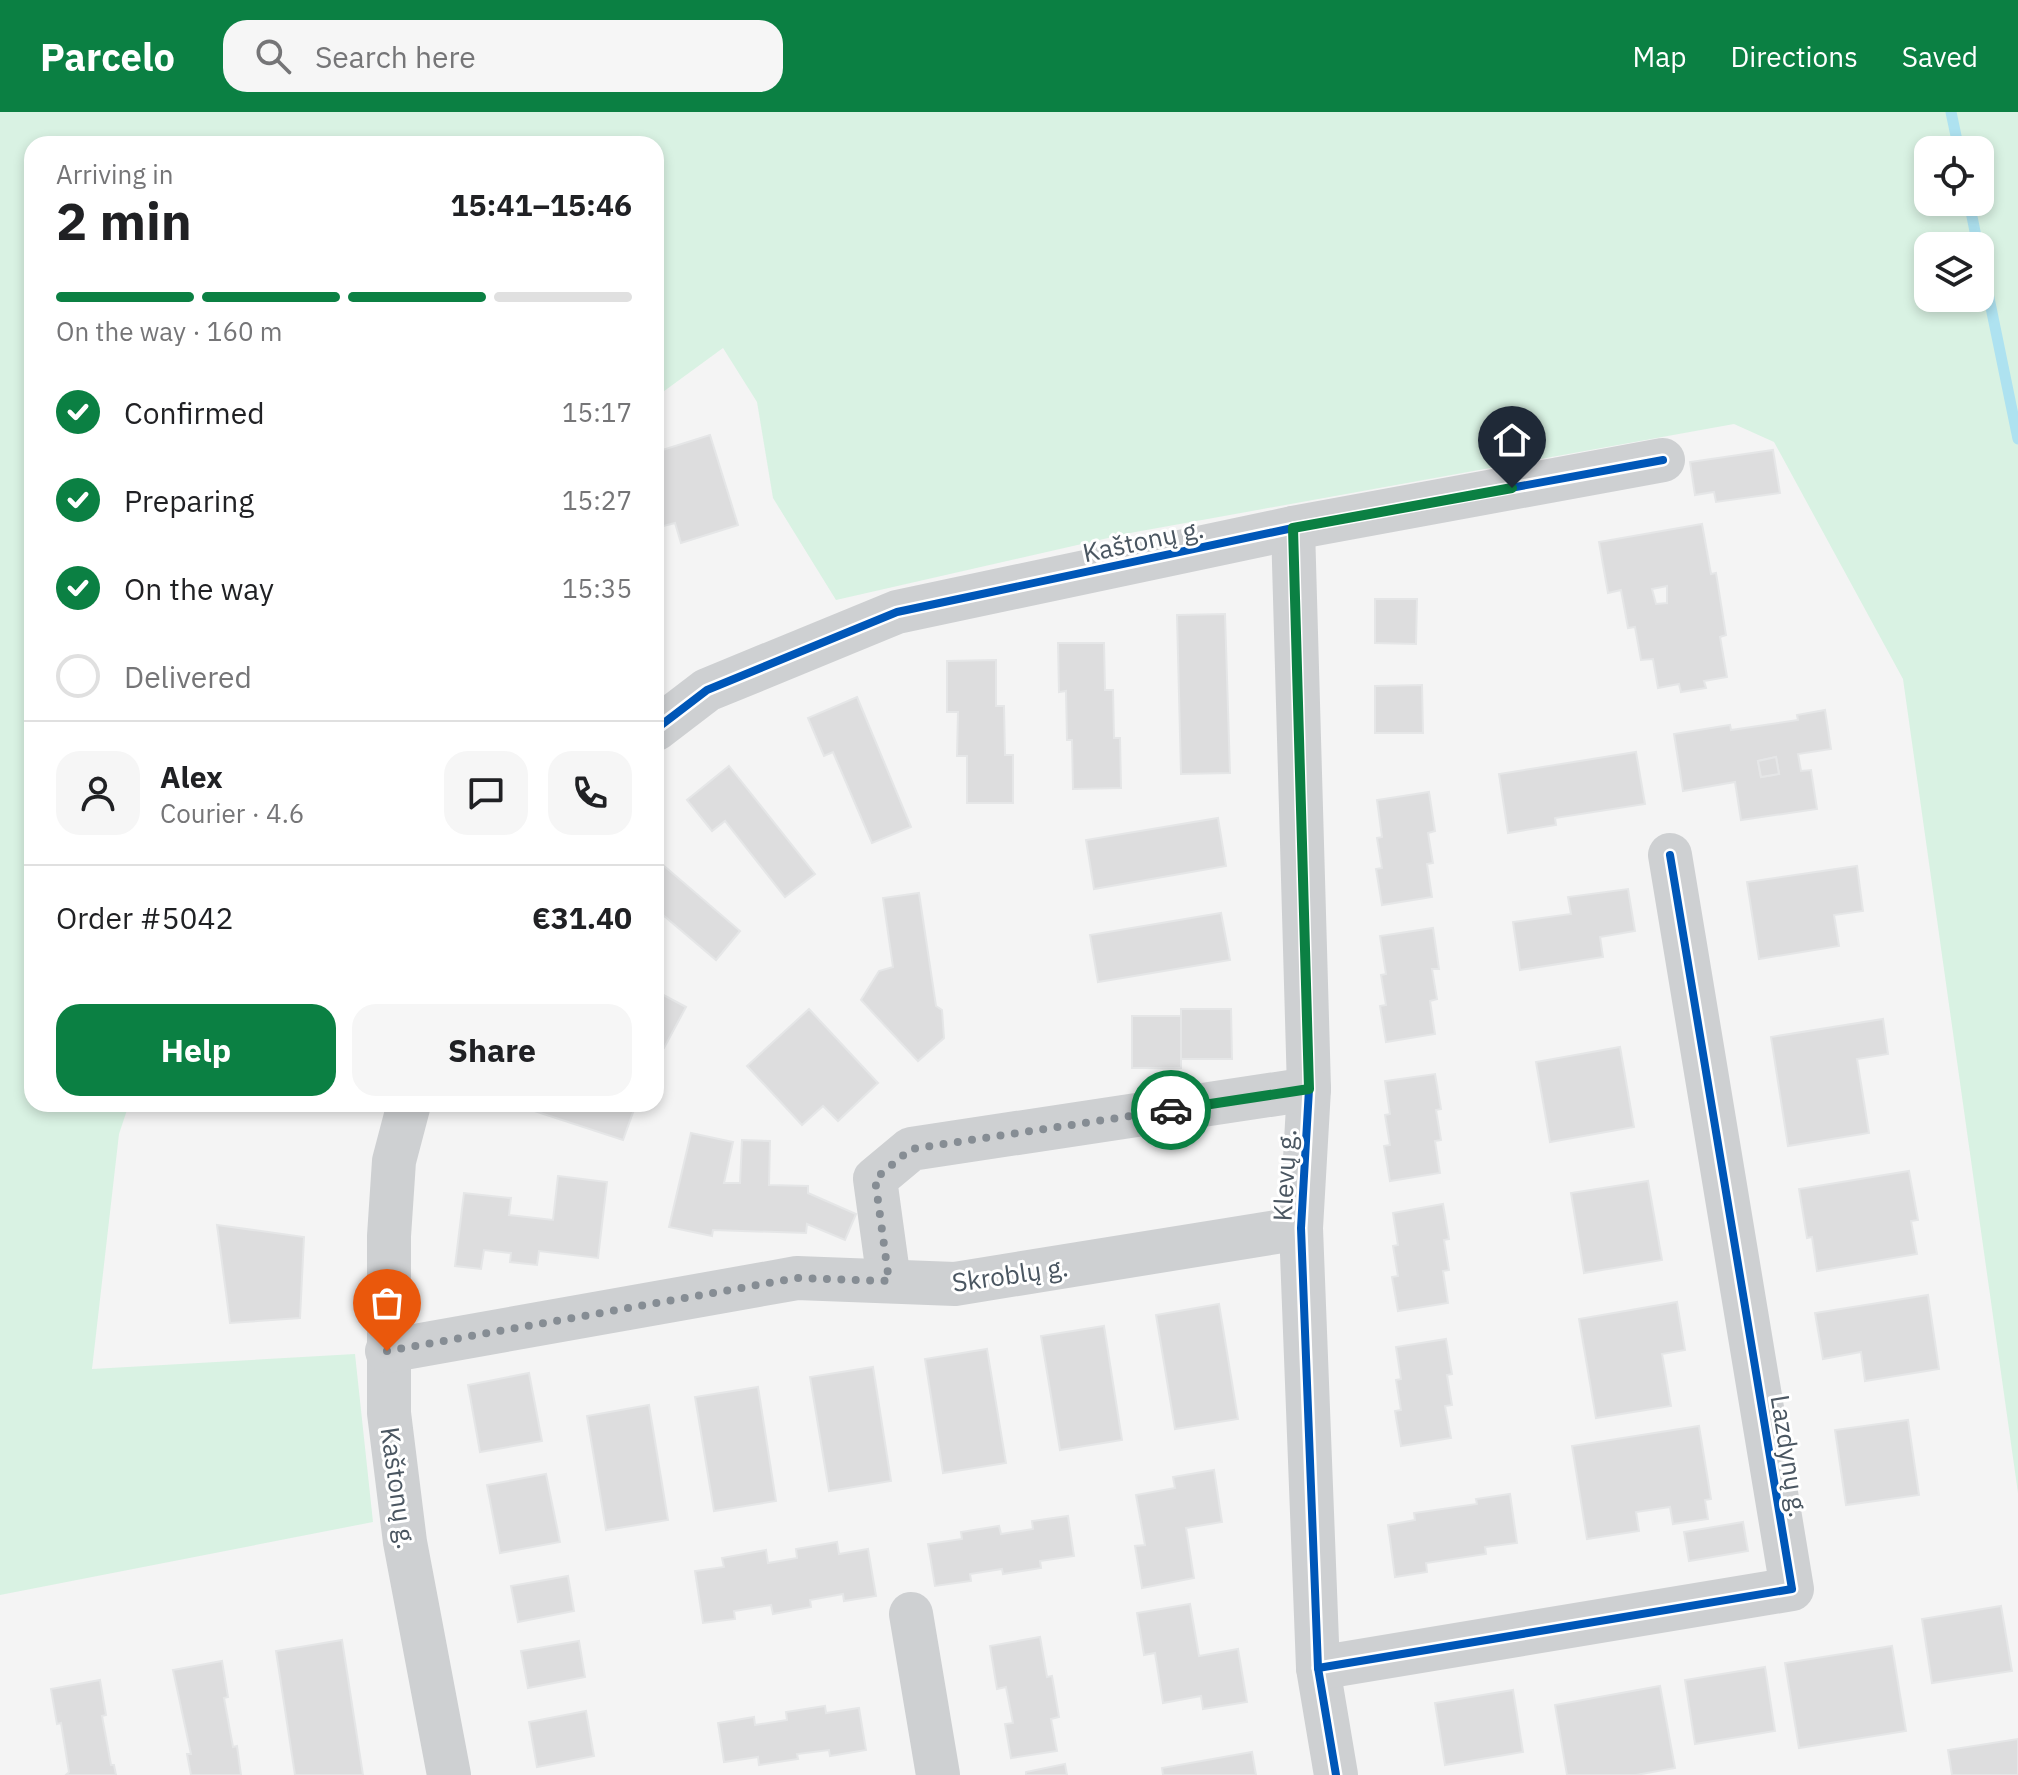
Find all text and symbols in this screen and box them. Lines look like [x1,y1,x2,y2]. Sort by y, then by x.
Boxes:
search box [223,20,783,92]
text: Parcelo [40,32,175,81]
icon: search [251,34,295,78]
text: Search here [315,37,476,76]
text: Map [1632,38,1686,75]
text: Directions [1730,38,1858,75]
text: Saved [1902,38,1978,75]
map controls [1914,136,1994,312]
button: locate [1914,136,1994,216]
text: Arriving in [56,157,173,191]
text: 15:41–15:46 [451,185,632,224]
text: 2 min [56,187,192,254]
button: layers [1914,232,1994,312]
text: On the way · 160 m [56,314,282,348]
icon: check [56,390,100,434]
text: Confirmed [124,393,265,432]
text: 15:17 [562,395,632,429]
pin [1478,406,1546,488]
icon: home [1490,418,1534,462]
icon: check [56,478,100,522]
text: Preparing [124,481,254,520]
text: 15:27 [562,483,632,517]
street label: Kaštonų g. [1079,511,1207,569]
icon: check [56,566,100,610]
text: On the way [124,569,274,608]
text: 15:35 [562,571,632,605]
text: Delivered [124,657,252,696]
button: person [56,751,140,835]
button: chat [444,751,528,835]
button: phone [548,751,632,835]
text: Alex [160,757,223,796]
text: Courier · 4.6 [160,796,304,830]
text: Order #5042 [56,898,233,937]
text: €31.40 [532,898,632,937]
button: Help [56,1004,336,1096]
button: Share [352,1004,632,1096]
courier [1131,1070,1211,1150]
icon: car [1149,1088,1193,1132]
street label: Klevų g. [1265,1128,1303,1222]
street label: Skroblų g. [950,1249,1070,1299]
pin [353,1269,421,1351]
icon: bag [365,1281,409,1325]
street label: Lazdynų g. [1764,1392,1816,1520]
street label: Kaštonų g. [374,1425,424,1551]

